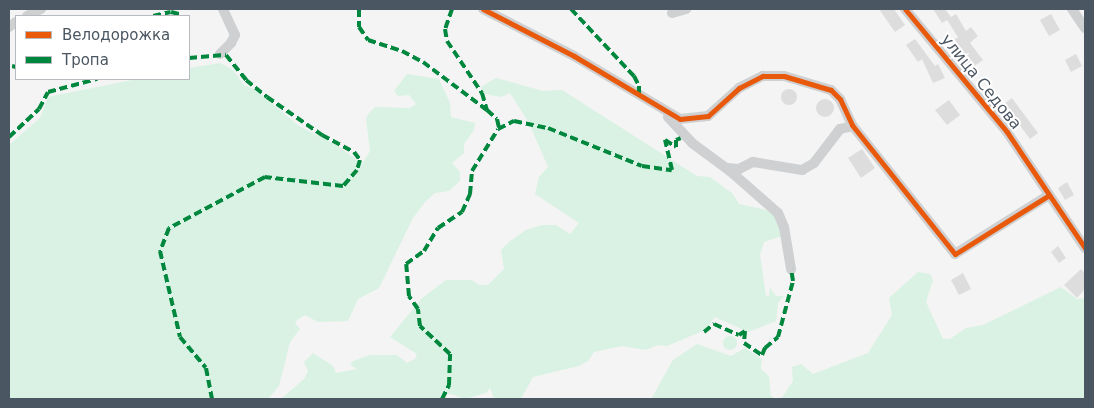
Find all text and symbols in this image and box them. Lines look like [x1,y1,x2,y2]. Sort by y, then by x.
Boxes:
legend [15,15,190,80]
text: Велодорожка [62,26,170,44]
street label: улица Седова [937,31,1025,133]
text: Тропа [62,51,109,69]

